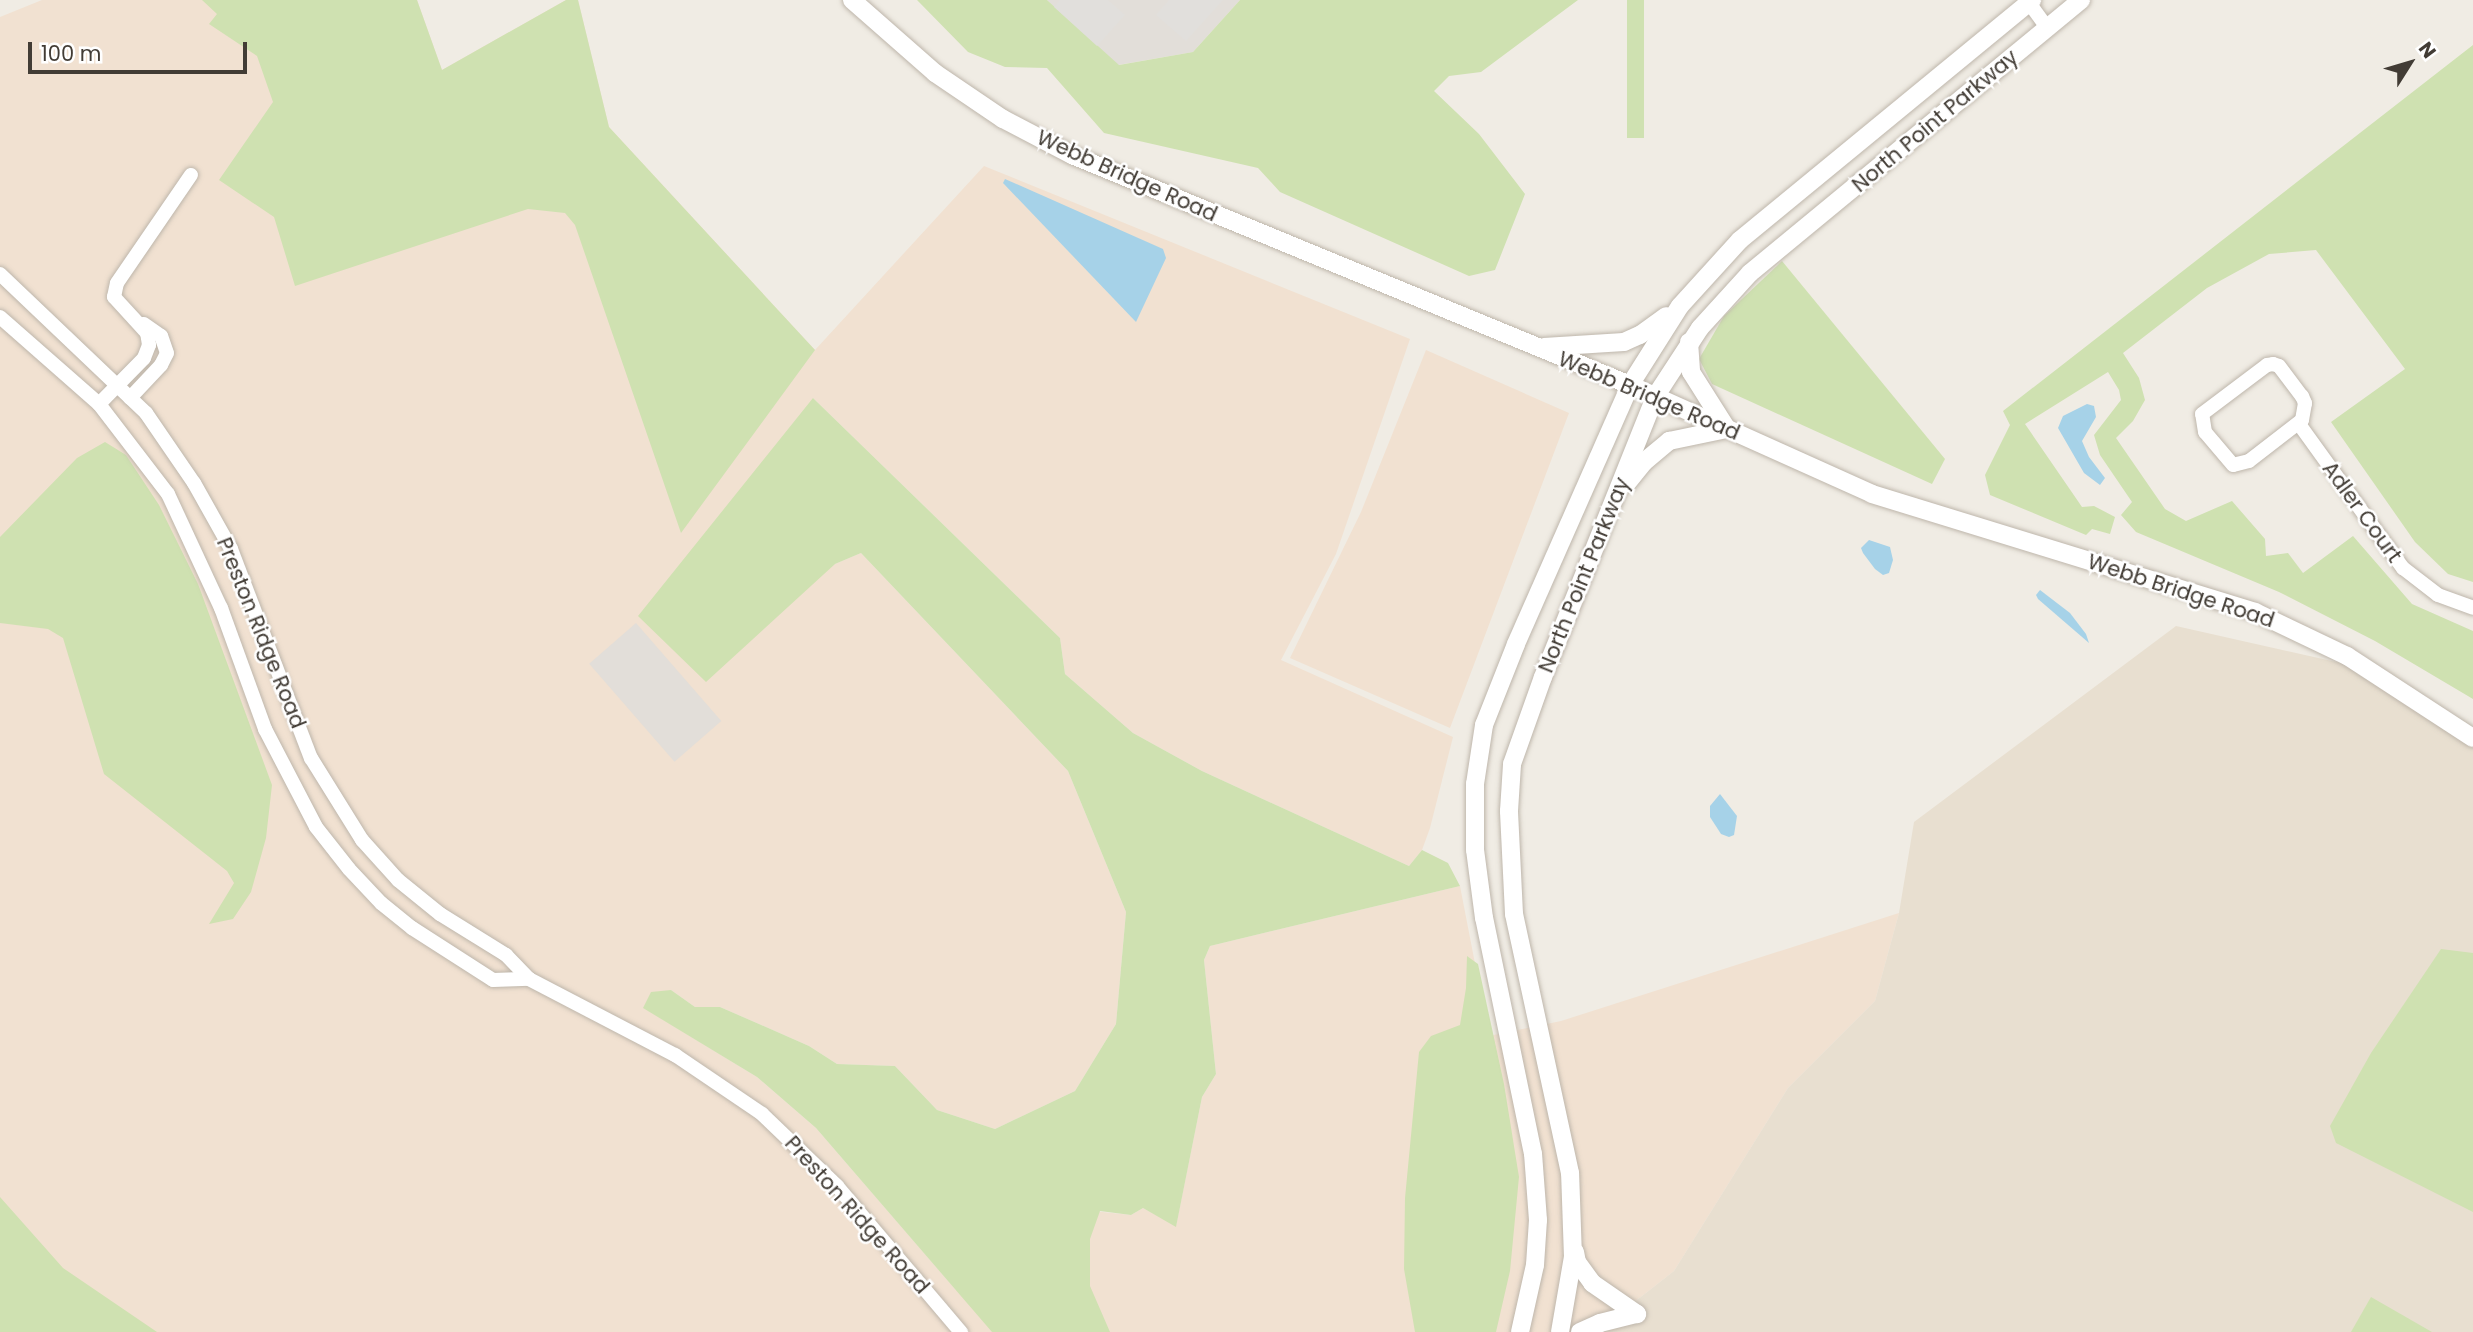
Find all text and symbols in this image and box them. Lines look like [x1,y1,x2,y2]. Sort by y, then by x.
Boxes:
scale bar [32,28,250,72]
north arrow [2375,28,2445,98]
text: N [2412,36,2442,64]
text: 100 m [41,39,101,68]
street label: North Point Parkway [1847,44,2023,198]
street label: Webb Bridge Road [1033,125,1221,227]
street label: Webb Bridge Road [1554,346,1744,446]
street label: Adler Court [2317,457,2407,567]
street label: North Point Parkway [1533,474,1635,676]
street label: Preston Ridge Road [211,534,311,732]
street label: Webb Bridge Road [2084,549,2278,633]
street label: Preston Ridge Road [779,1131,935,1299]

